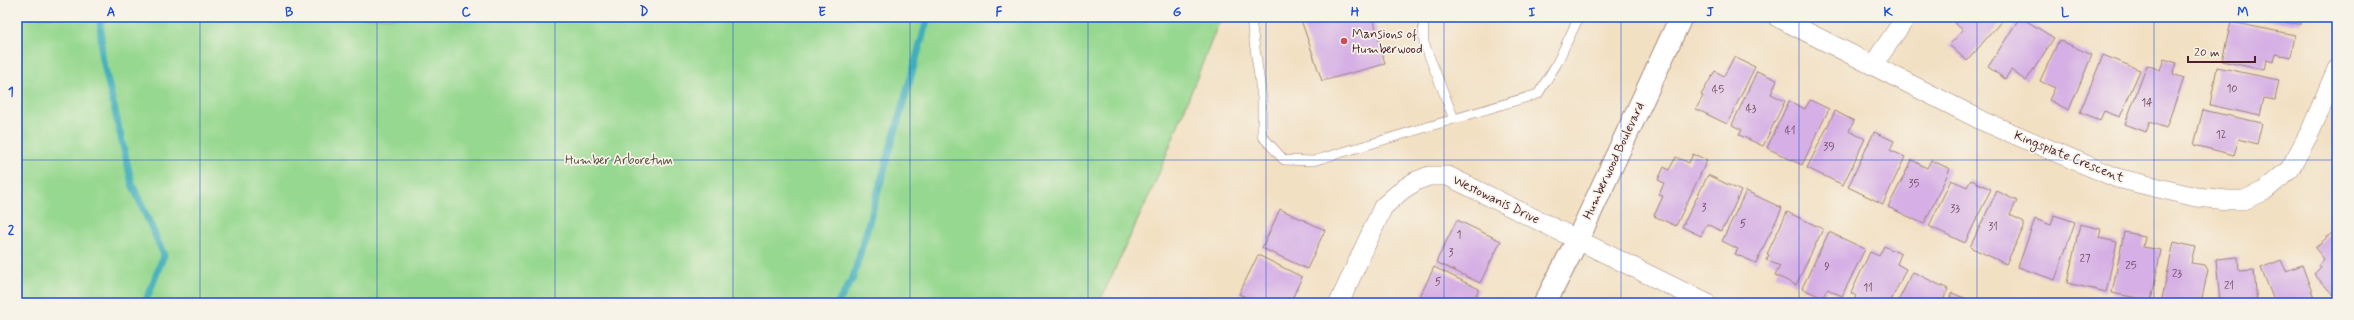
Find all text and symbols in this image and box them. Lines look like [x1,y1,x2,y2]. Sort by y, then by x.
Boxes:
text: A [107,4,115,21]
text: B [285,4,294,21]
text: C [461,4,471,21]
text: D [640,4,649,21]
text: E [818,4,826,21]
text: F [996,4,1003,21]
text: G [1173,4,1182,21]
text: H [1351,4,1360,21]
text: I [1529,4,1536,21]
text: J [1706,4,1714,21]
text: K [1883,4,1893,21]
text: L [2061,4,2070,21]
text: M [2237,4,2249,21]
place label: Mansions of Humberwood [1352,26,1423,58]
marker: Mansions of Humberwood [1339,36,1349,46]
scale bar [2188,38,2255,64]
text: 20 m [2194,45,2220,61]
house number: 10 [2226,82,2238,96]
house number: 45 [1712,83,1724,97]
text: 1 [8,84,14,101]
house number: 14 [2141,96,2153,110]
street label: Humberwood Boulevard [1579,100,1649,222]
house number: 43 [1745,102,1757,116]
house number: 41 [1784,124,1796,138]
street label: Kingsplate Crescent [2011,127,2127,188]
house number: 12 [2216,128,2227,142]
house number: 39 [1823,140,1835,154]
park label: Humber Arboretum [565,152,673,169]
street label: Westowanis Drive [1450,172,1542,228]
house number: 35 [1909,177,1920,191]
house number: 3 [1702,201,1707,215]
house number: 33 [1950,202,1960,216]
house number: 5 [1740,217,1747,231]
house number: 31 [1988,220,1998,234]
text: 2 [8,222,15,239]
house number: 1 [1457,228,1462,242]
house number: 3 [1449,246,1454,260]
house number: 27 [2080,252,2091,266]
house number: 25 [2125,259,2137,273]
house number: 9 [1824,260,1830,274]
house number: 23 [2172,267,2182,281]
house number: 5 [1435,275,1442,289]
house number: 21 [2224,279,2234,293]
house number: 11 [1863,281,1873,295]

